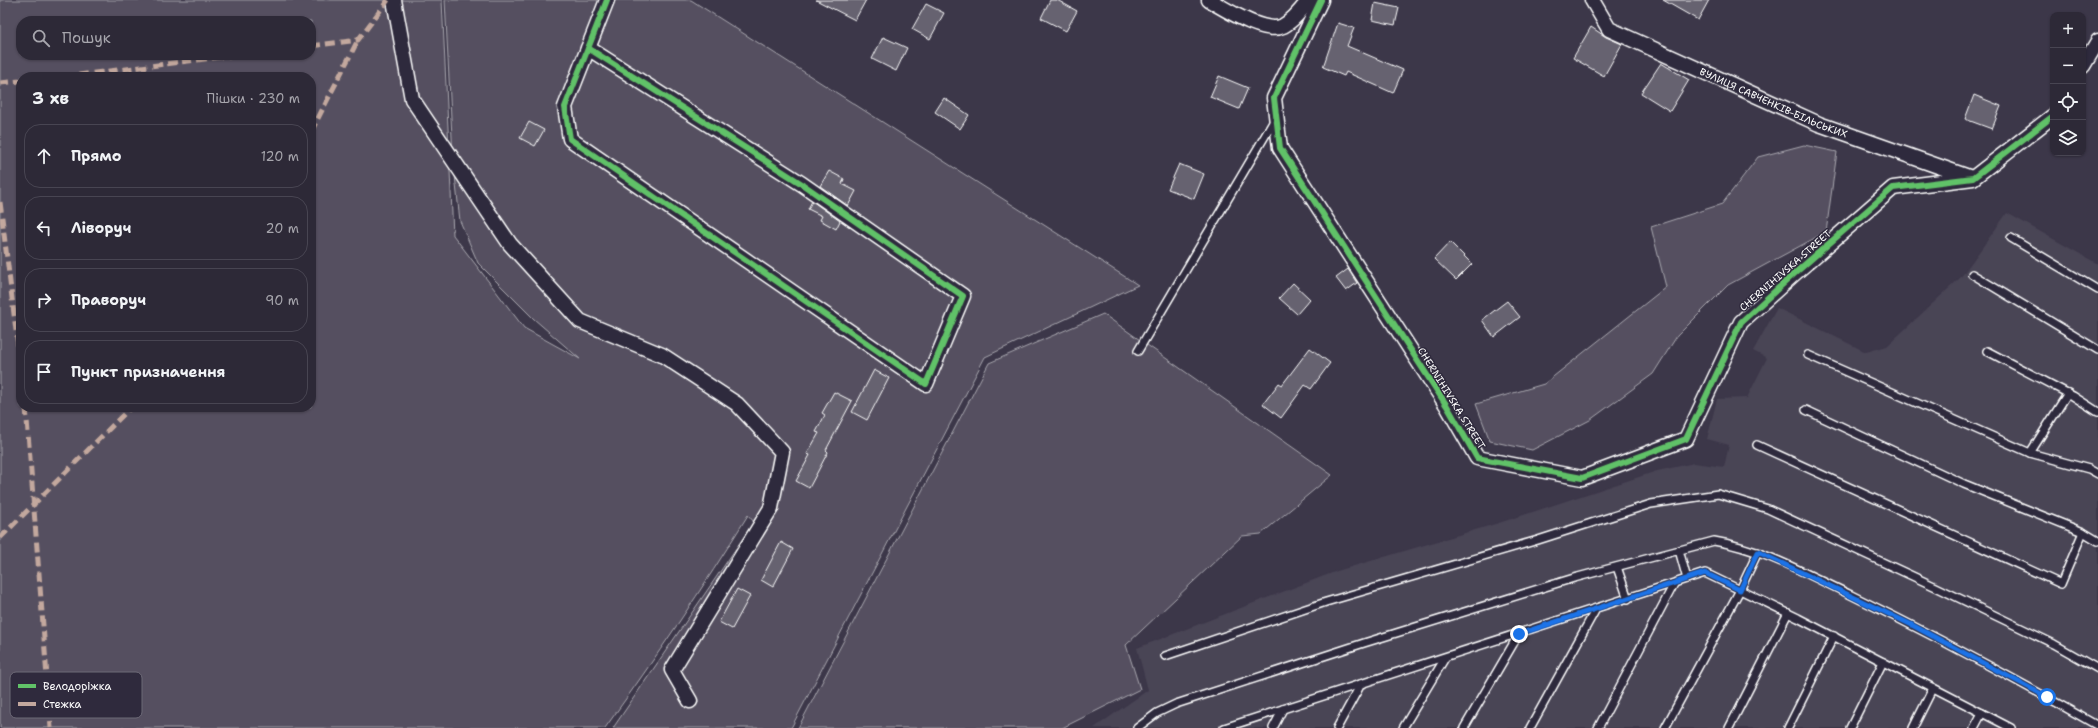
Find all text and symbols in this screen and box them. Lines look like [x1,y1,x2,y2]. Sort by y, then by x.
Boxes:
map controls [2050,12,2086,156]
button: + [2050,12,2086,48]
search box [16,16,316,60]
icon: search [30,27,52,49]
text: Пошук [62,28,111,48]
button: − [2050,48,2086,84]
street label: ВУЛИЦЯ САВЧЕНКІВ-БІЛЬСЬКИХ [1698,65,1850,141]
button: locate [2050,84,2086,120]
text: 3 хв [32,87,69,109]
text: Пішки · 230 m [207,90,300,107]
button: layers [2050,120,2086,156]
icon: ahead [33,145,55,167]
text: Прямо [71,146,121,166]
text: 120 m [261,148,299,165]
icon: left [33,217,55,239]
text: Ліворуч [71,218,131,238]
text: 20 m [266,220,299,237]
street label: CHERNIHIVSKA STREET [1737,227,1834,314]
icon: right [33,289,55,311]
text: Праворуч [71,290,146,310]
text: 90 m [265,292,299,309]
street label: CHERNIHIVSKA STREET [1415,345,1488,451]
icon: arrive [33,361,55,383]
text: Пункт призначення [71,362,226,382]
route end [1510,625,1528,643]
legend [10,672,142,718]
text: Велодоріжка [43,679,111,694]
route start [2038,688,2056,706]
text: Стежка [43,697,82,712]

